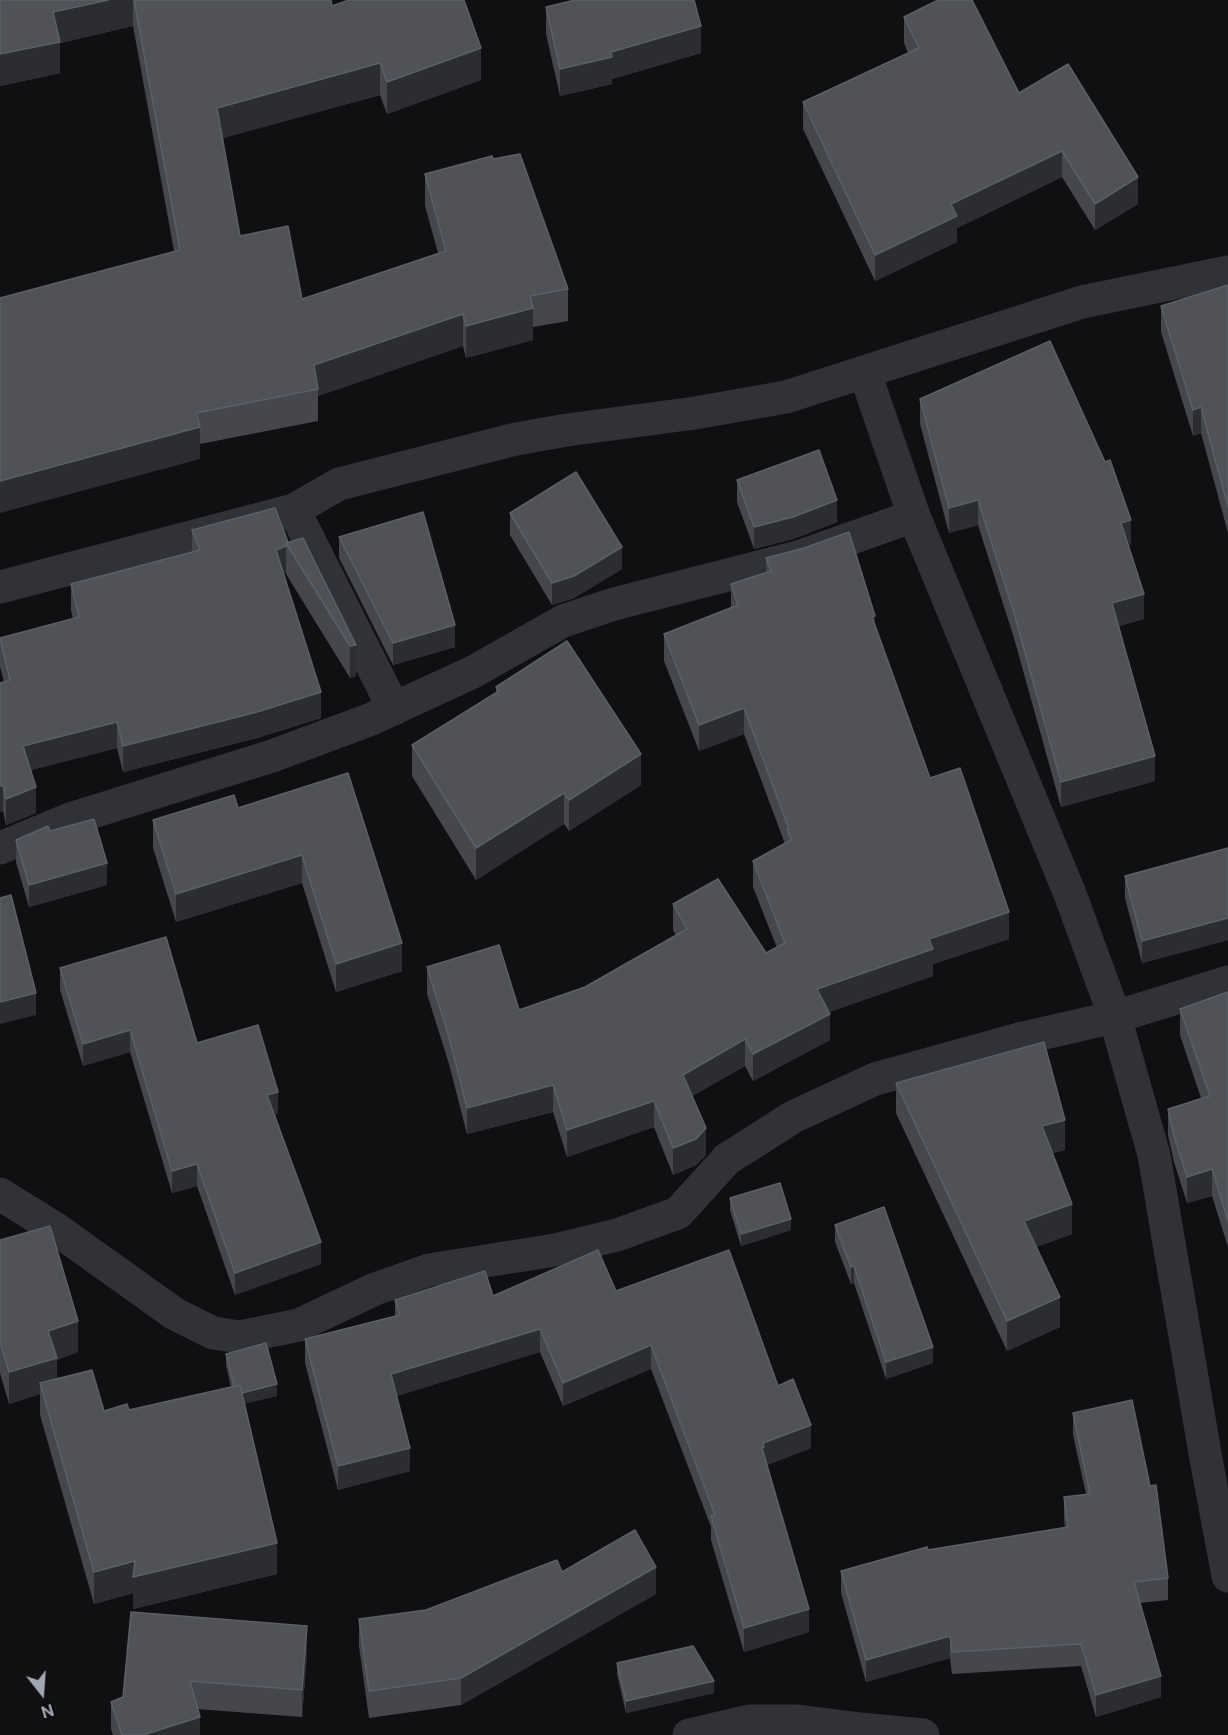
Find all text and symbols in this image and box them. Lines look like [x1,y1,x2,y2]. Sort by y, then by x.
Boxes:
north arrow [12,1663,72,1723]
text: N [39,1700,56,1722]

